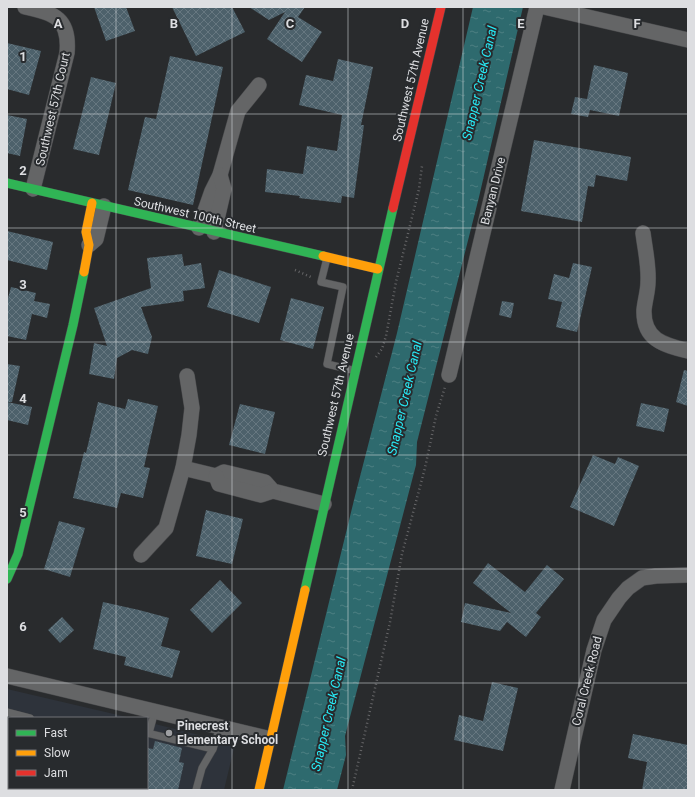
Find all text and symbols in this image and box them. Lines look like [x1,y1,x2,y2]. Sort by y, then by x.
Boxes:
text: A [54,16,63,31]
text: B [170,16,178,31]
text: C [286,16,295,31]
text: D [401,16,409,31]
text: E [517,16,525,31]
text: F [633,16,641,31]
street label: Southwest 57th Avenue [390,17,432,143]
water label: Snapper Creek Canal [459,24,500,142]
text: 1 [19,49,27,64]
street label: Southwest 57th Court [33,51,73,167]
street label: Banyan Drive [478,156,508,226]
text: 2 [19,163,27,178]
street label: Southwest 100th Street [133,194,258,236]
text: 3 [19,277,27,292]
street label: Southwest 57th Avenue [315,332,357,458]
water label: Snapper Creek Canal [384,339,425,457]
text: 4 [19,391,27,406]
text: 5 [19,505,27,520]
text: 6 [19,619,27,634]
street label: Coral Creek Road [569,635,605,727]
water label: Snapper Creek Canal [308,655,349,773]
legend [8,717,148,789]
place label: Pinecrest Elementary School [177,719,278,747]
text: Fast [44,726,67,740]
marker: Pinecrest Elementary School [164,728,174,738]
text: Slow [44,746,70,760]
text: Jam [44,766,68,780]

